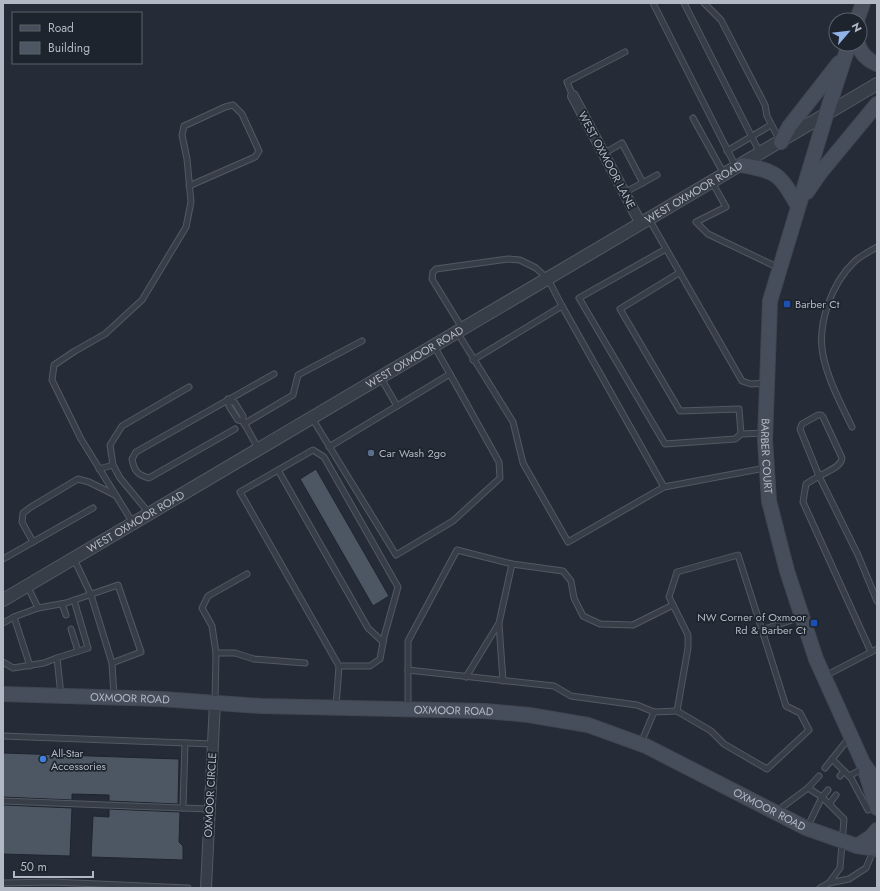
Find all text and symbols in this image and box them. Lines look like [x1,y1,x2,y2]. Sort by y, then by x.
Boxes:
legend [12,12,142,64]
north arrow [828,12,868,52]
text: Road [48,19,74,37]
text: N [848,20,866,35]
text: Building [48,39,90,57]
street label: WEST OXMOOR LANE [574,108,640,212]
street label: WEST OXMOOR ROAD [642,157,746,227]
place label: Barber Ct [795,296,840,312]
marker: Barber Ct [782,299,792,309]
street label: WEST OXMOOR ROAD [363,322,467,392]
street label: BARBER COURT [757,418,777,494]
place label: Car Wash 2go [379,445,446,461]
marker: Car Wash 2go [366,448,376,458]
street label: WEST OXMOOR ROAD [84,486,188,557]
place label: NW Corner of Oxmoor Rd & Barber Ct [697,609,806,638]
marker: NW Corner of Oxmoor Rd & Barber Ct [809,618,819,628]
street label: OXMOOR ROAD [90,689,171,708]
street label: OXMOOR ROAD [414,701,495,720]
place label: All-Star Accessories [51,745,107,774]
street label: OXMOOR CIRCLE [200,752,220,838]
marker: All-Star Accessories [38,754,48,764]
street label: OXMOOR ROAD [731,784,809,835]
scale bar [14,853,93,879]
text: 50 m [20,858,47,876]

